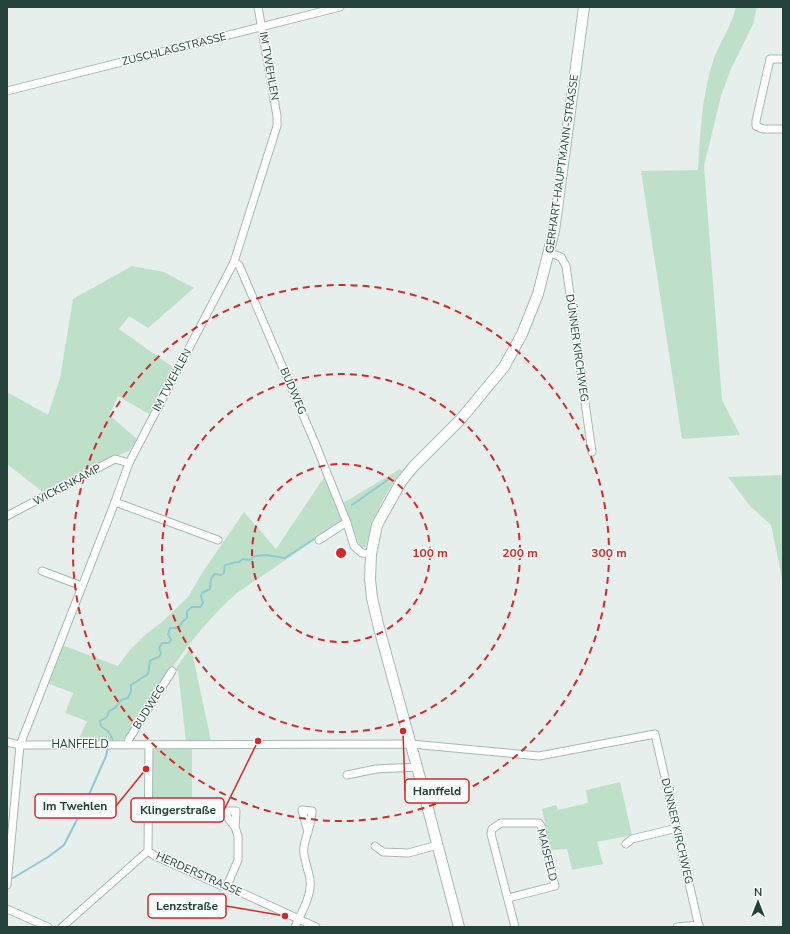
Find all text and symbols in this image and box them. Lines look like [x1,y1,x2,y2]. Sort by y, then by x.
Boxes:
street label: ZUSCHLAGSTRASSE [120,29,228,69]
street label: IM TWEHLEN [256,31,282,101]
street label: GERHART-HAUPTMANN-STRASSE [542,74,582,254]
street label: DÜNNER KIRCHWEG [562,293,592,403]
street label: IM TWEHLEN [149,346,195,414]
street label: BUDWEG [276,365,310,417]
street label: WICKENKAMP [30,461,104,509]
text: 100 m [412,545,448,561]
text: 200 m [502,545,538,561]
text: 300 m [591,545,627,561]
centre of rings [334,546,348,560]
street label: BUDWEG [129,682,169,732]
street label: HANFFELD [51,737,109,752]
street label: DÜNNER KIRCHWEG [658,777,696,885]
callout: Hanffeld [405,779,469,803]
text: Hanffeld [413,783,461,799]
callout: Im Twehlen [35,794,116,818]
text: Im Twehlen [43,798,107,814]
callout: Klingerstraße [131,798,224,822]
text: Klingerstraße [140,802,217,818]
street label: MAISFELD [533,827,561,883]
street label: HERDERSTRASSE [154,848,244,900]
north arrow [738,882,778,922]
text: N [754,885,762,900]
callout: Lenzstraße [148,894,226,918]
text: Lenzstraße [156,898,218,914]

